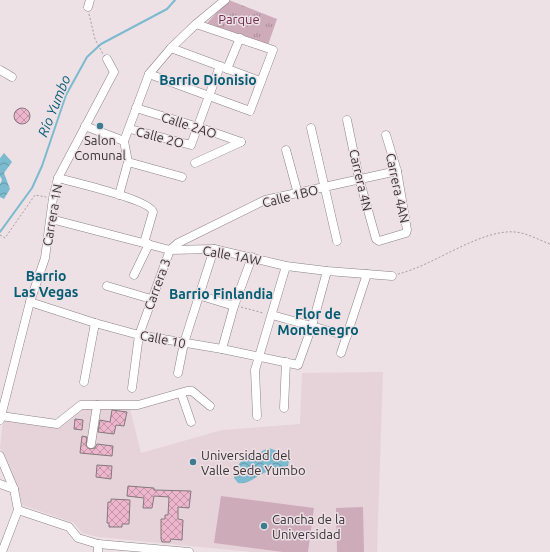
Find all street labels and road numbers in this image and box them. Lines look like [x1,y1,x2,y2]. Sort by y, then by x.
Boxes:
street label: Calle 2AO [160,109,218,141]
street label: Calle 2O [134,124,186,150]
street label: Carrera 4N [347,148,375,212]
street label: Carrera 4AN [384,152,412,224]
street label: Calle 1BO [261,182,319,210]
street label: Carrera 1N [40,183,64,247]
street label: Calle 1AW [202,243,262,267]
street label: Carrera 3 [141,256,173,312]
street label: Calle 10 [139,328,187,350]

